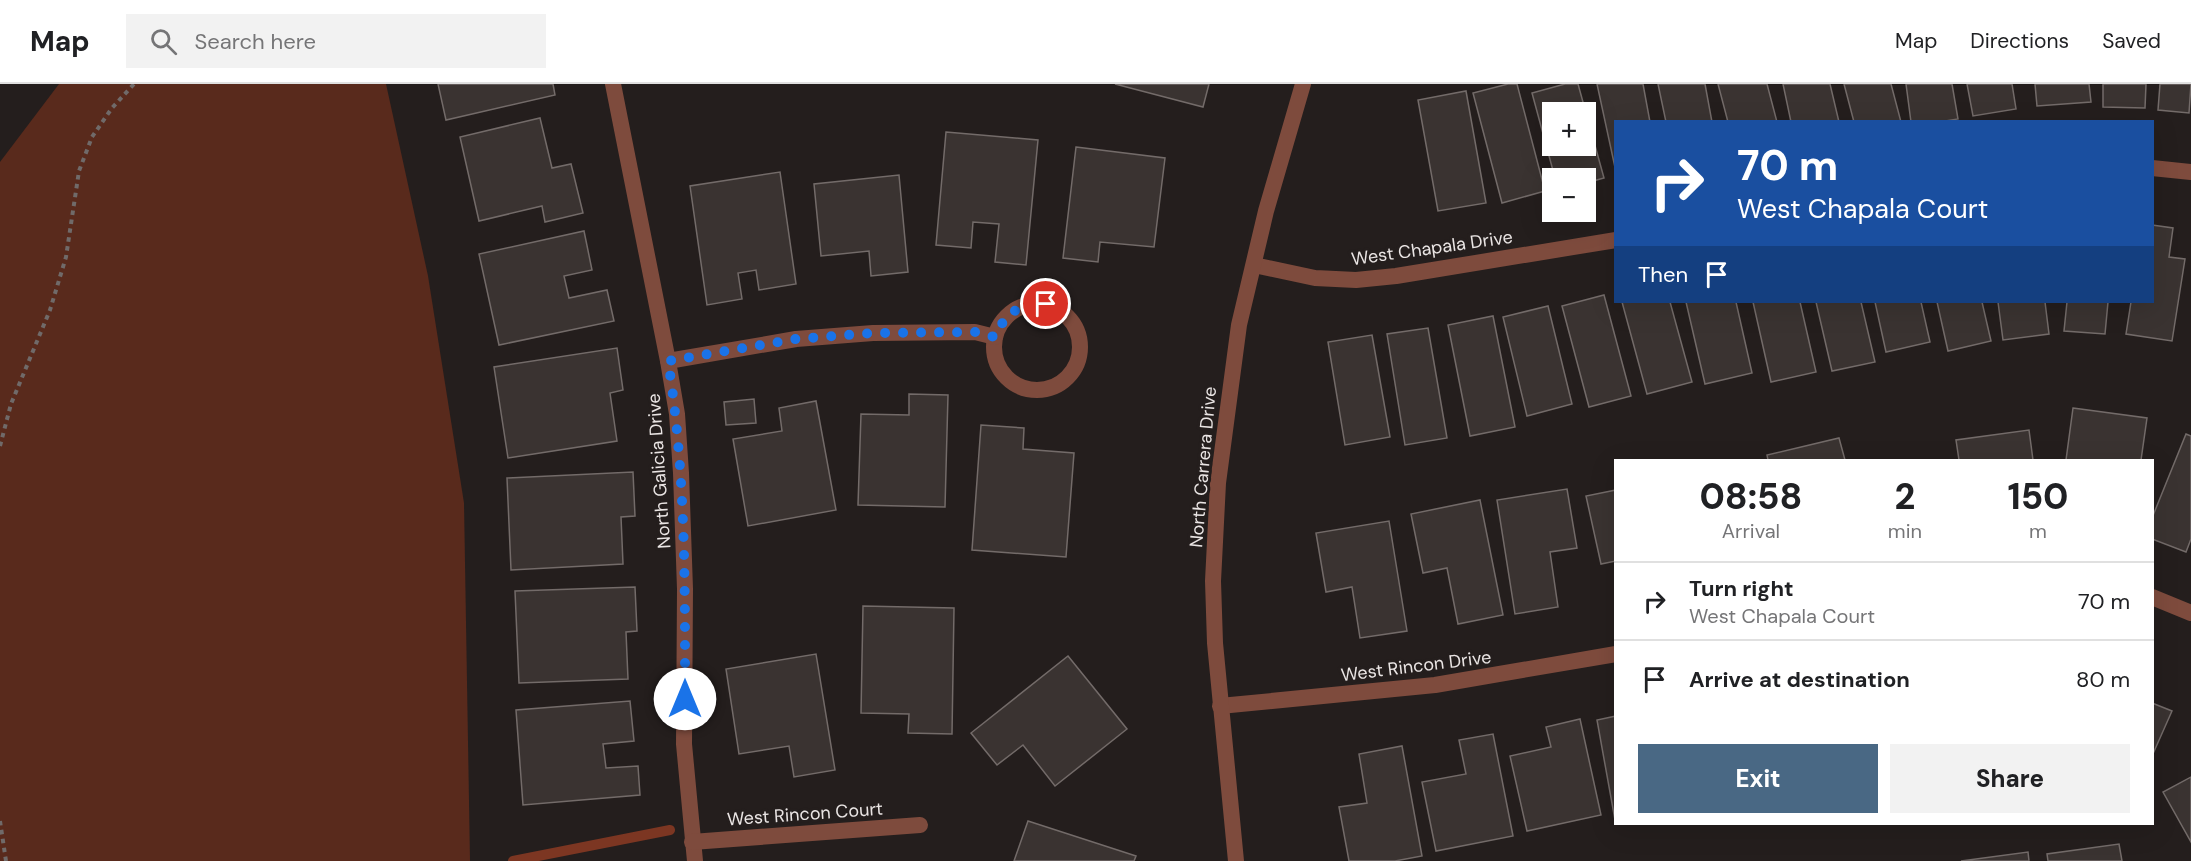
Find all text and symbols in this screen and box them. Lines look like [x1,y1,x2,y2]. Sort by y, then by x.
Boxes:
search box [126,14,546,68]
text: Map [30,23,90,60]
icon: search [147,25,180,58]
text: Search here [195,27,316,56]
text: Map [1895,27,1937,55]
text: Directions [1970,27,2069,55]
text: Saved [2102,27,2161,55]
map controls [1542,102,1596,222]
button: + [1542,102,1596,156]
text: 70 m [1737,138,1838,193]
icon: right [1638,144,1716,222]
button: − [1542,168,1596,222]
text: West Chapala Court [1737,191,1988,226]
street label: West Chapala Drive [1350,225,1514,271]
icon: arrive [1700,258,1733,291]
text: Then [1638,260,1688,289]
pin [1020,278,1071,329]
icon: arrive [1029,287,1062,320]
street label: North Carrera Drive [1184,385,1222,549]
street label: North Galicia Drive [642,393,676,549]
text: 08:58 [1699,473,1802,520]
text: 2 [1894,473,1915,520]
text: 150 [2007,473,2069,520]
text: Arrival [1722,518,1780,544]
text: min [1888,518,1922,544]
text: m [2029,518,2047,544]
text: Turn right [1689,574,1794,603]
icon: right [1638,585,1671,618]
text: 70 m [2078,587,2130,616]
text: West Chapala Court [1689,603,1875,629]
street label: West Rincon Drive [1339,645,1493,687]
icon: arrive [1638,663,1671,696]
text: Arrive at destination [1689,665,1910,694]
text: 80 m [2076,665,2130,694]
position arrow [653,667,717,731]
button: Exit [1638,744,1878,813]
button: Share [1890,744,2130,813]
street label: West Rincon Court [726,797,884,831]

